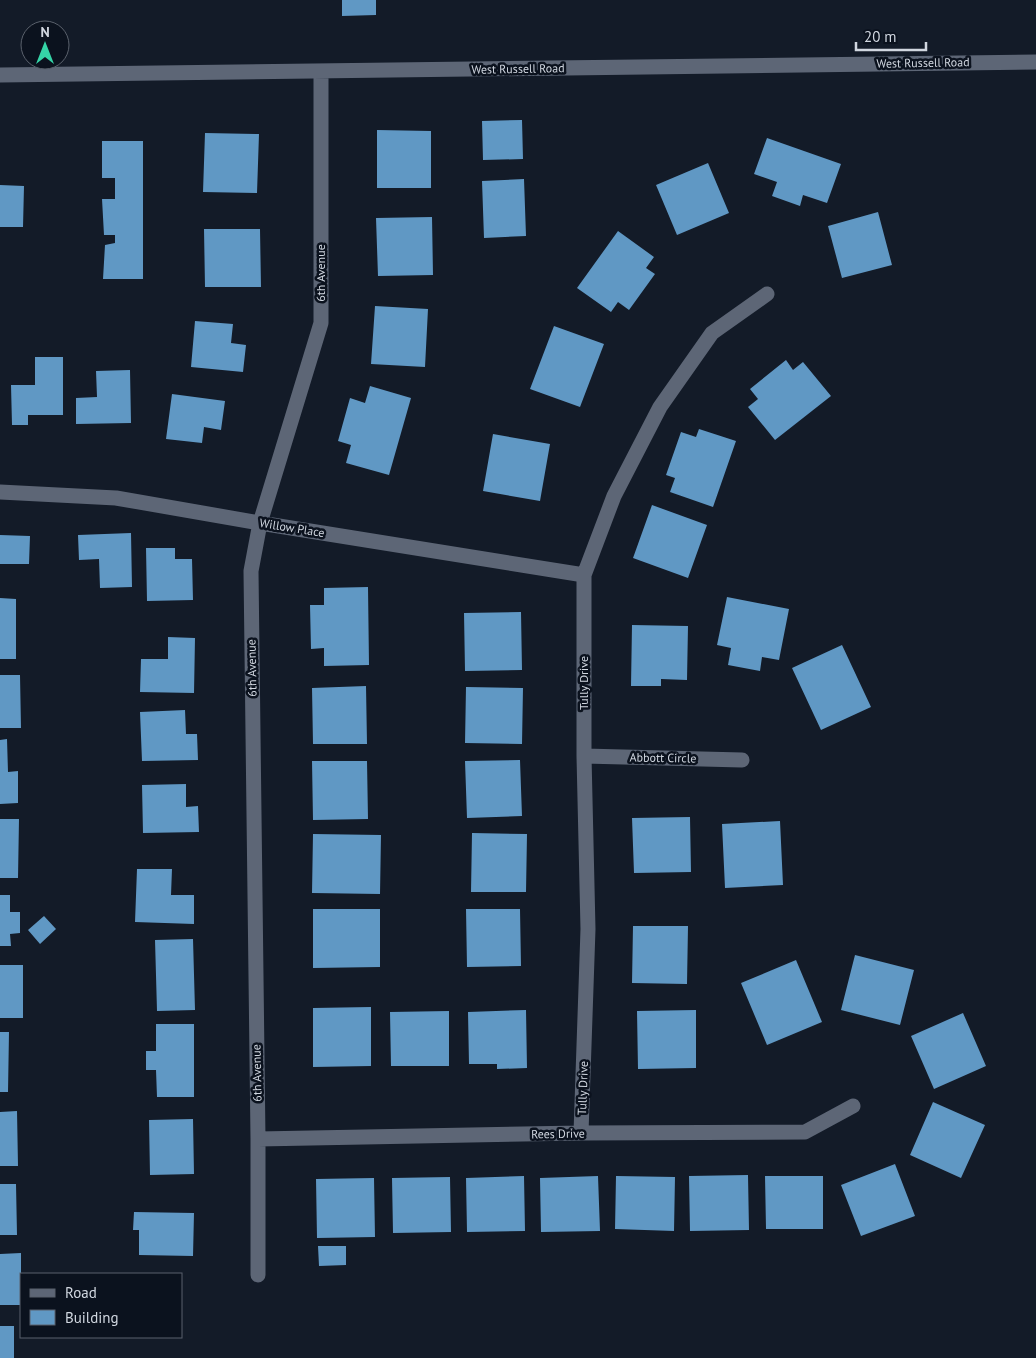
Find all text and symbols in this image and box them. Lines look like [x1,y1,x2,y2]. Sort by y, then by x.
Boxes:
north arrow [20,20,70,70]
scale bar [856,20,926,52]
text: N [40,23,50,41]
text: 20 m [864,27,897,46]
street label: West Russell Road [876,54,970,71]
street label: West Russell Road [471,60,565,77]
street label: 6th Avenue [313,244,328,302]
street label: Willow Place [259,515,326,540]
street label: 6th Avenue [243,639,260,697]
street label: Tully Drive [576,656,591,710]
street label: Abbott Circle [629,749,697,766]
street label: 6th Avenue [248,1044,265,1102]
street label: Tully Drive [574,1061,591,1115]
street label: Rees Drive [531,1126,585,1141]
legend [20,1273,182,1338]
text: Road [65,1283,97,1302]
text: Building [65,1308,119,1327]

